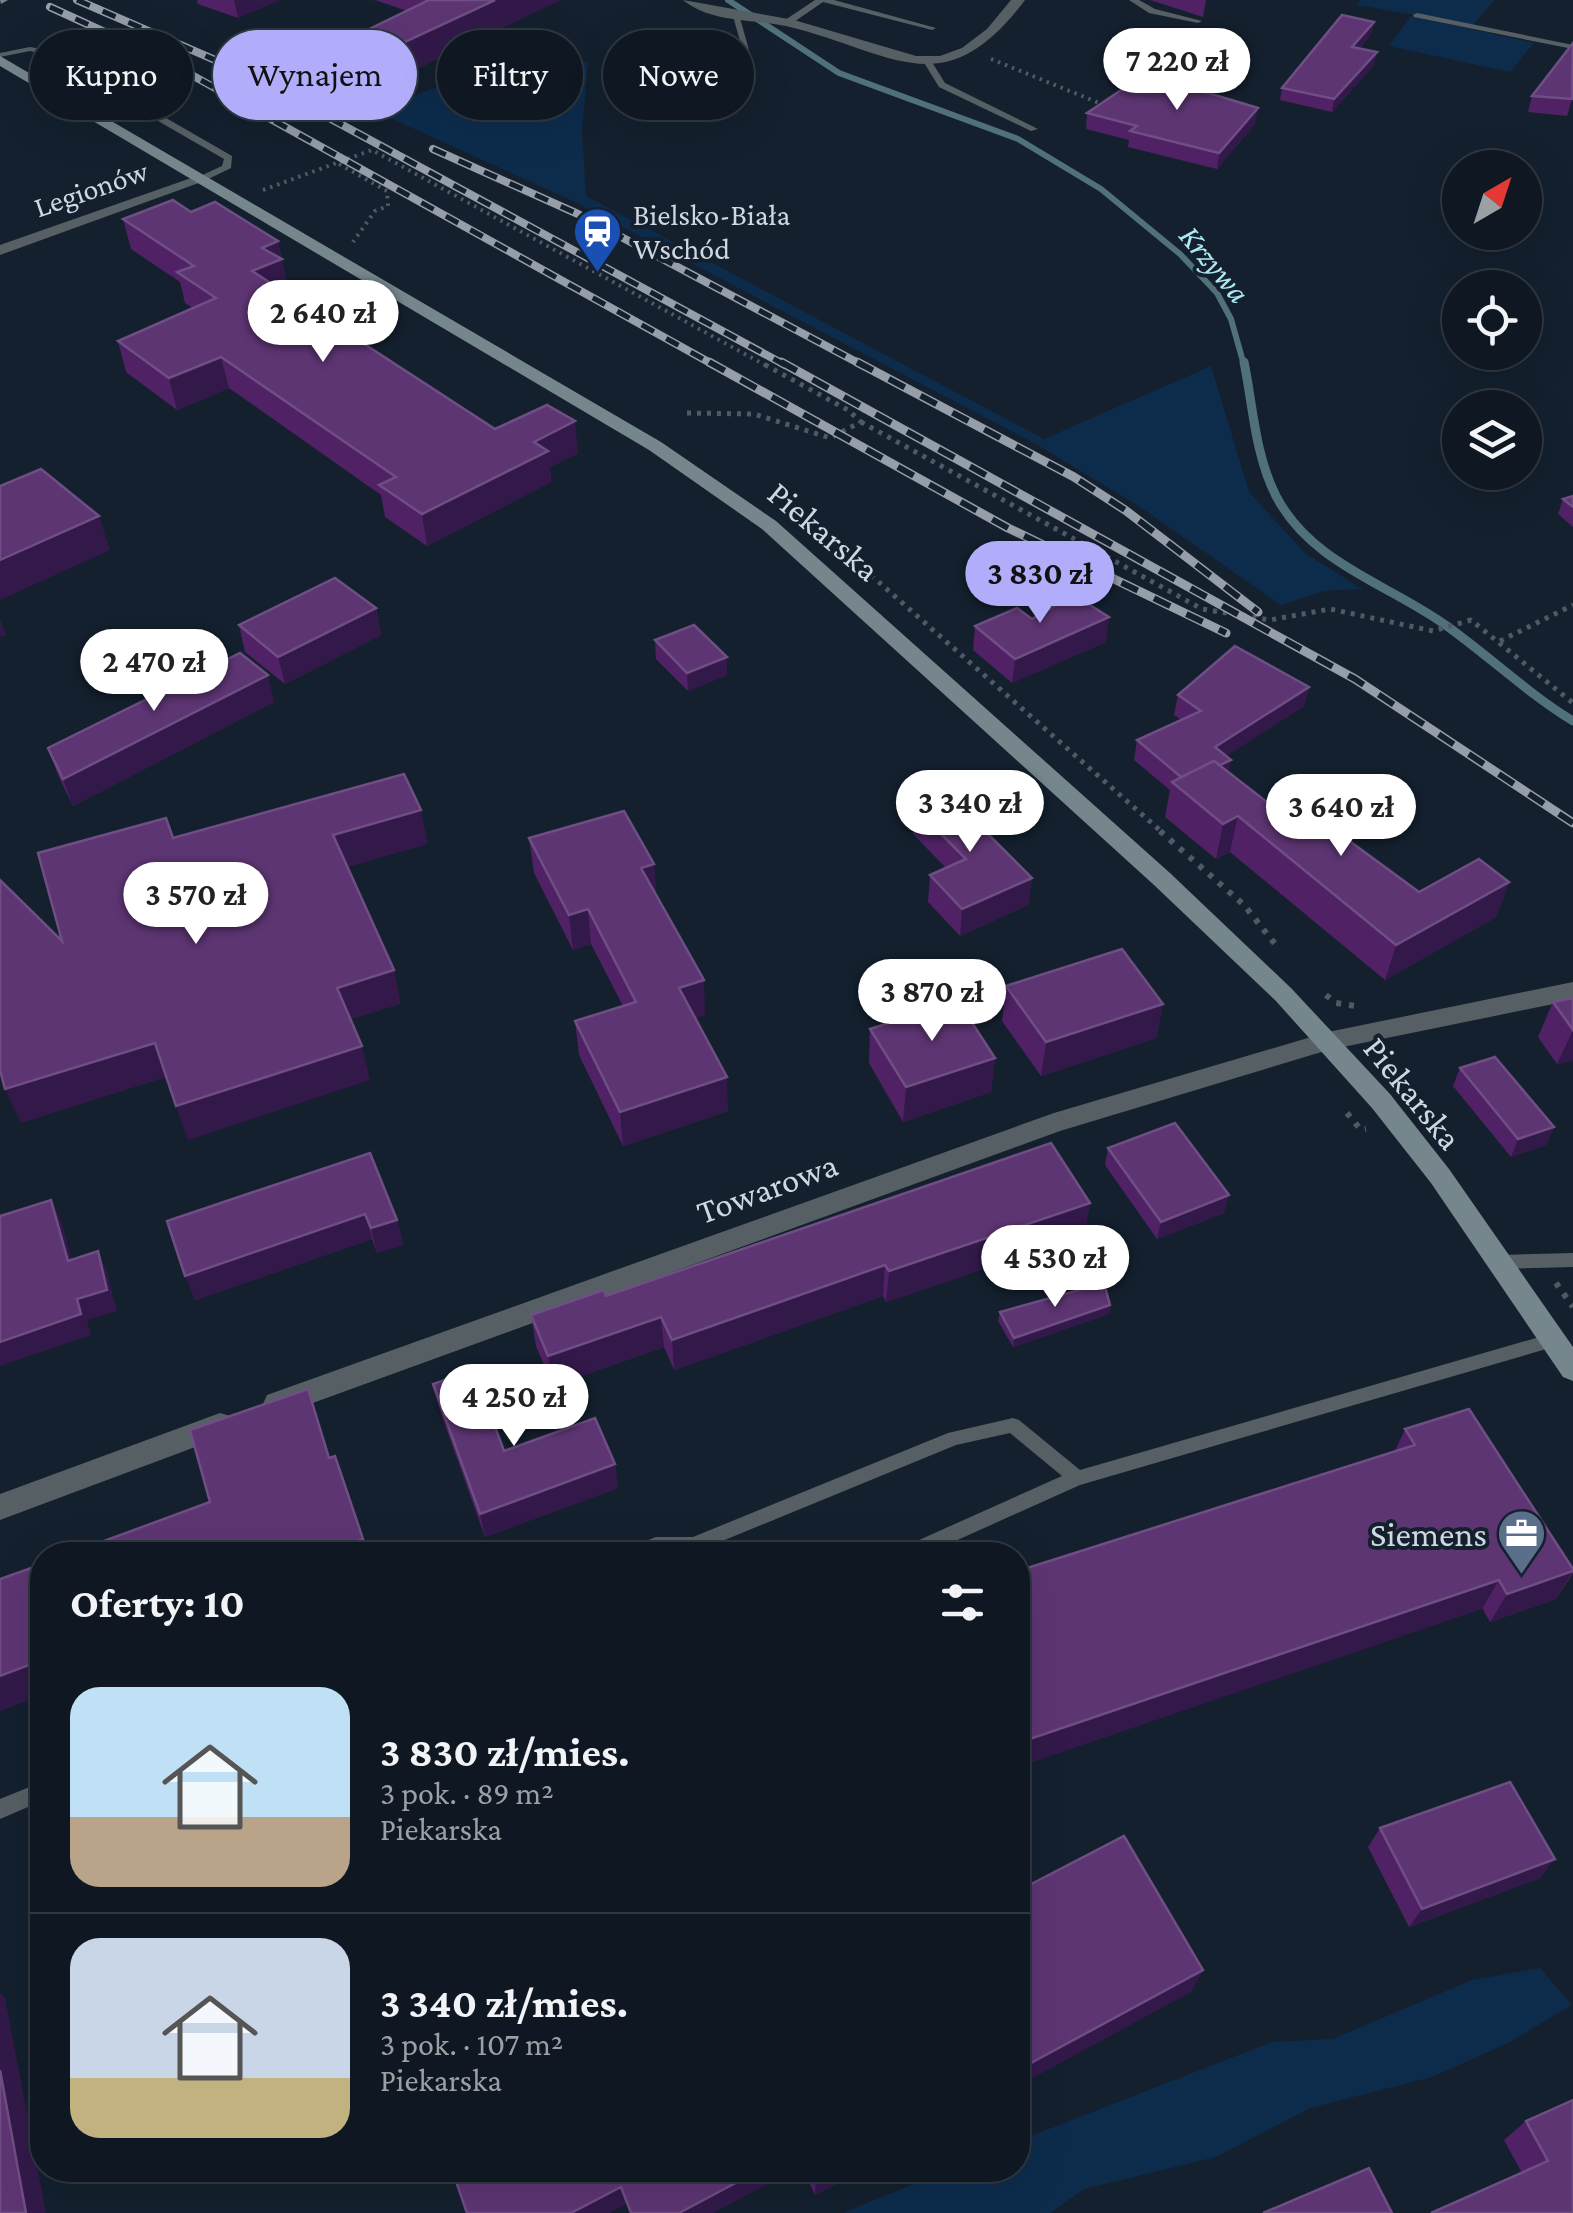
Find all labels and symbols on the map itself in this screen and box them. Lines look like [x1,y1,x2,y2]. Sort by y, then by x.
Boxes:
pin: 7 220 zł [1074,28,1280,113]
north arrow [1442,150,1542,250]
street label: Legionów [29,153,153,224]
place label: Bielsko-Biała Wschód [633,198,790,265]
station icon: Bielsko-Biała Wschód [572,206,624,274]
water label: Krzywa [1172,218,1258,310]
pin: 2 640 zł [220,280,426,365]
street label: Piekarska [760,474,887,589]
pin: 3 830 zł [937,541,1143,626]
pin: 2 470 zł [51,629,257,714]
pin: 3 340 zł [867,770,1073,855]
pin: 3 640 zł [1238,774,1444,859]
pin: 3 570 zł [93,862,299,947]
pin: 3 870 zł [829,959,1035,1044]
street label: Piekarska [1355,1029,1470,1157]
street label: Towarowa [691,1145,843,1232]
pin: 4 530 zł [952,1225,1158,1310]
pin: 4 250 zł [411,1364,617,1449]
office icon: Siemens [1496,1508,1548,1576]
place label: Siemens [1370,1515,1487,1554]

